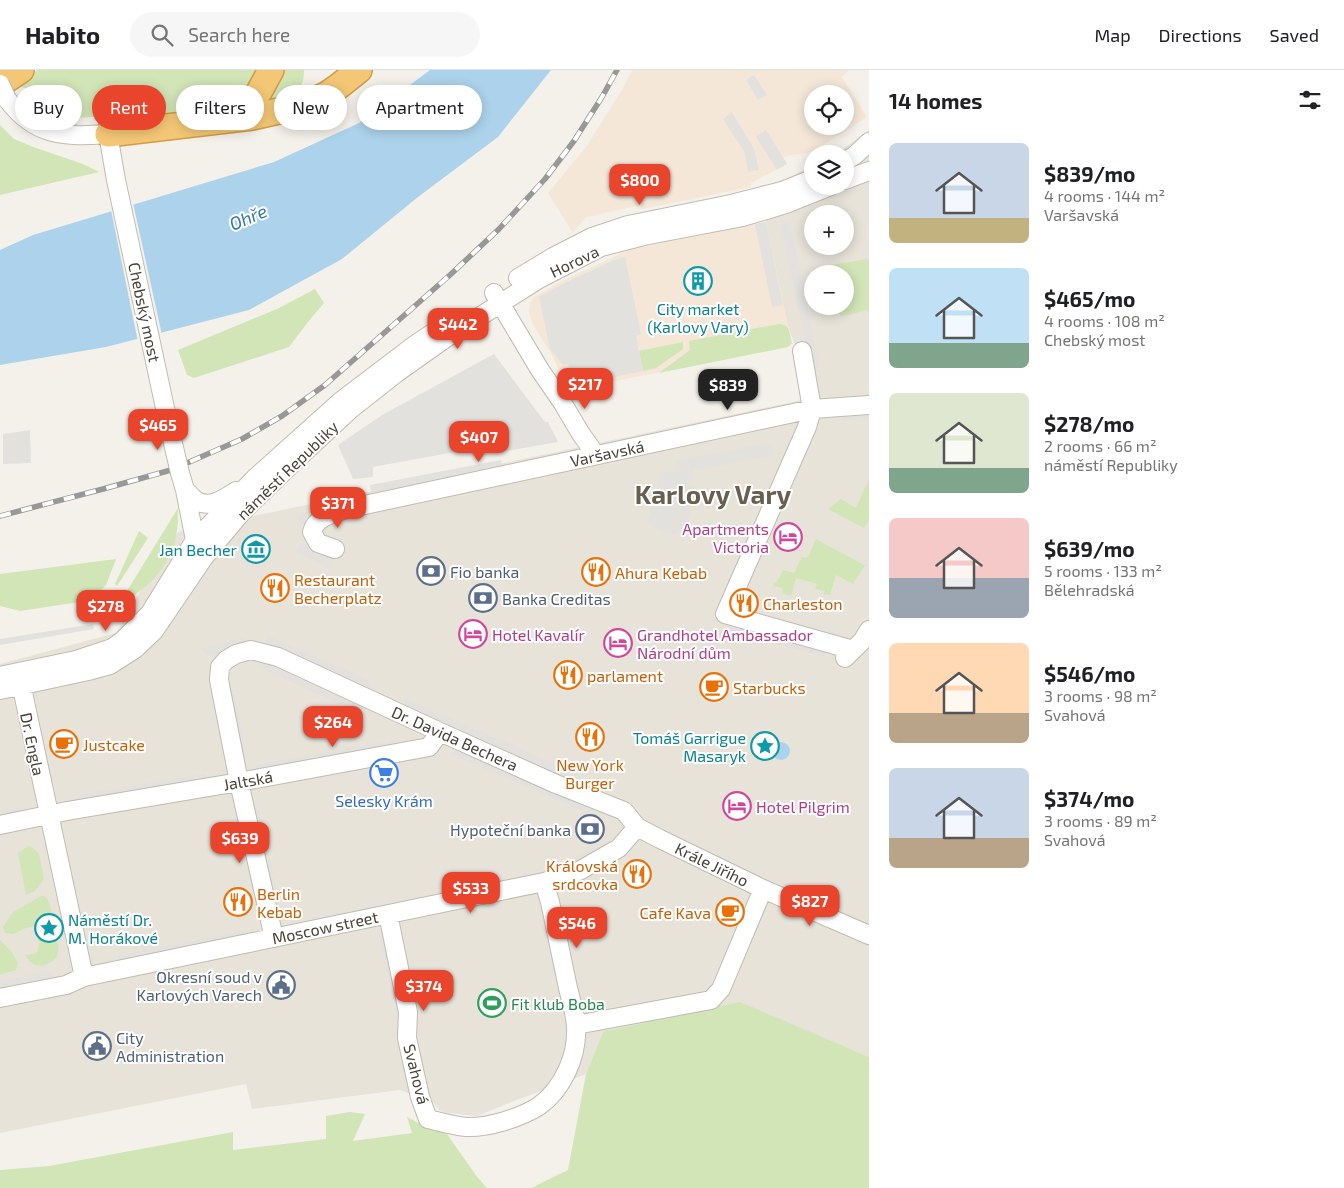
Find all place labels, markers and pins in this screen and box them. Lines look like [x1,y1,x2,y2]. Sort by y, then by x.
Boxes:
pin: $800 [610,164,670,206]
building icon: City market (Karlovy Vary) [683,266,713,296]
place label: City market (Karlovy Vary) [647,299,749,336]
pin: $442 [428,308,488,350]
pin: $217 [555,368,615,410]
pin: $839 [698,368,758,411]
pin: $465 [128,408,188,451]
pin: $407 [449,420,509,463]
pin: $371 [308,486,368,529]
place label: Apartments Victoria [682,519,769,556]
hotel icon: Apartments Victoria [773,522,803,552]
museum icon: Jan Becher [241,534,271,564]
place label: Jan Becher [159,540,238,559]
bank icon: Fio banka [416,556,446,586]
restaurant icon: Ahura Kebab [581,557,611,587]
place label: Fio banka [450,562,519,581]
place label: Ahura Kebab [615,563,707,582]
place label: Restaurant Becherplatz [294,570,382,607]
restaurant icon: Restaurant Becherplatz [260,573,290,603]
bank icon: Banka Creditas [468,583,498,613]
restaurant icon: Charleston [729,588,759,618]
place label: Banka Creditas [502,589,611,608]
pin: $278 [76,590,136,632]
place label: Charleston [763,594,843,613]
hotel icon: Hotel Kavalír [458,619,488,649]
place label: Hotel Kavalír [492,625,586,644]
place label: Grandhotel Ambassador Národní dům [637,625,813,662]
hotel icon: Grandhotel Ambassador Národní dům [603,628,633,658]
restaurant icon: parlament [553,660,583,690]
place label: parlament [587,666,663,685]
cafe icon: Starbucks [699,672,729,702]
place label: Starbucks [733,678,806,697]
pin: $264 [303,706,363,748]
restaurant icon: New York Burger [575,722,605,752]
place label: Tomáš Garrigue Masaryk [633,728,746,765]
cafe icon: Justcake [49,729,79,759]
place icon: Tomáš Garrigue Masaryk [750,731,780,761]
place label: Justcake [83,735,145,754]
place label: New York Burger [556,755,624,792]
supermarket icon: Selesky Krám [369,758,399,788]
place label: Selesky Krám [335,791,433,810]
hotel icon: Hotel Pilgrim [722,791,752,821]
place label: Hotel Pilgrim [756,797,850,816]
bank icon: Hypoteční banka [575,814,605,844]
place label: Hypoteční banka [450,820,571,839]
pin: $639 [210,822,270,864]
place label: Královská srdcovka [546,856,618,893]
restaurant icon: Královská srdcovka [622,859,652,889]
pin: $533 [441,872,501,914]
place label: Berlin Kebab [257,884,302,921]
pin: $827 [780,884,840,927]
restaurant icon: Berlin Kebab [223,887,253,917]
cafe icon: Cafe Kava [715,897,745,927]
place label: Cafe Kava [640,903,711,922]
pin: $546 [547,906,607,949]
place label: Náměstí Dr. M. Horákové [68,910,158,947]
place icon: Náměstí Dr. M. Horákové [34,913,64,943]
place label: Okresní soud v Karlových Varech [136,967,263,1004]
public building icon: Okresní soud v Karlových Varech [266,970,296,1000]
pin: $374 [394,970,454,1012]
sports icon: Fit klub Boba [477,988,507,1018]
place label: Fit klub Boba [511,994,605,1013]
place label: City Administration [116,1028,224,1065]
public building icon: City Administration [82,1031,112,1061]

